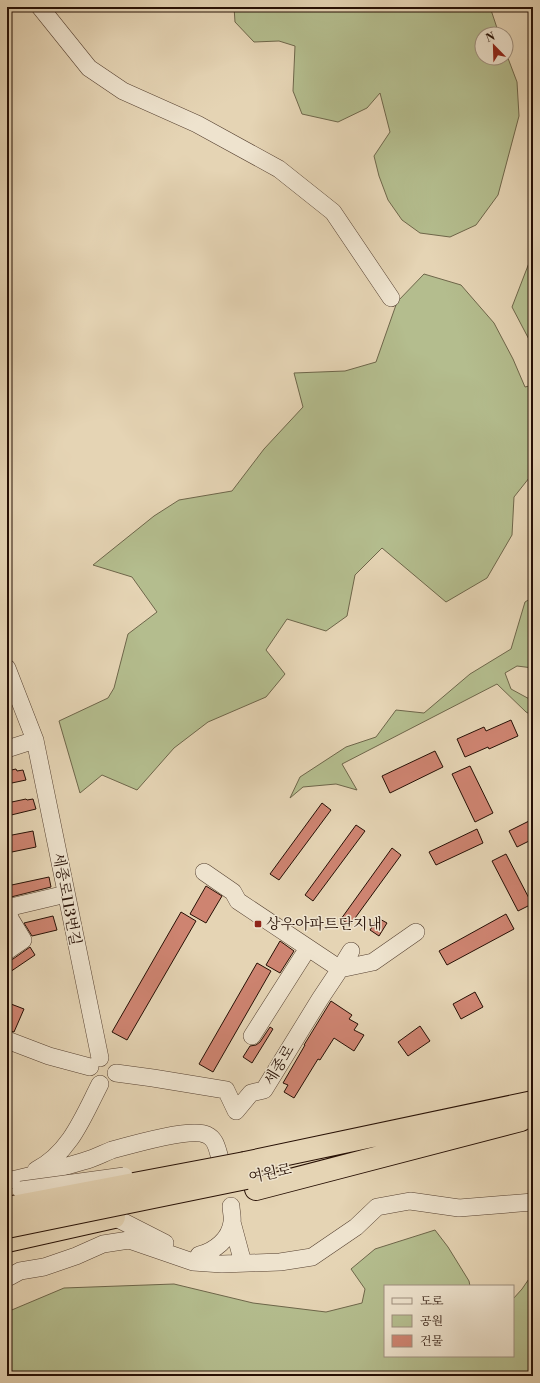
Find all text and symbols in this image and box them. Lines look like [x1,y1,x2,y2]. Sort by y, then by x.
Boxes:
north arrow [474,26,514,66]
text: N [484,29,497,46]
street label: 세종로113번길 [48,851,85,947]
place label: 상우아파트단지내 [266,915,382,934]
marker: 상우아파트단지내 [253,919,263,929]
street label: 세종로 [260,1041,299,1089]
street label: 여원로 [247,1160,294,1187]
legend [384,1285,514,1357]
text: 도로 [420,1294,444,1309]
text: 공원 [420,1314,443,1329]
text: 건물 [420,1334,444,1349]

